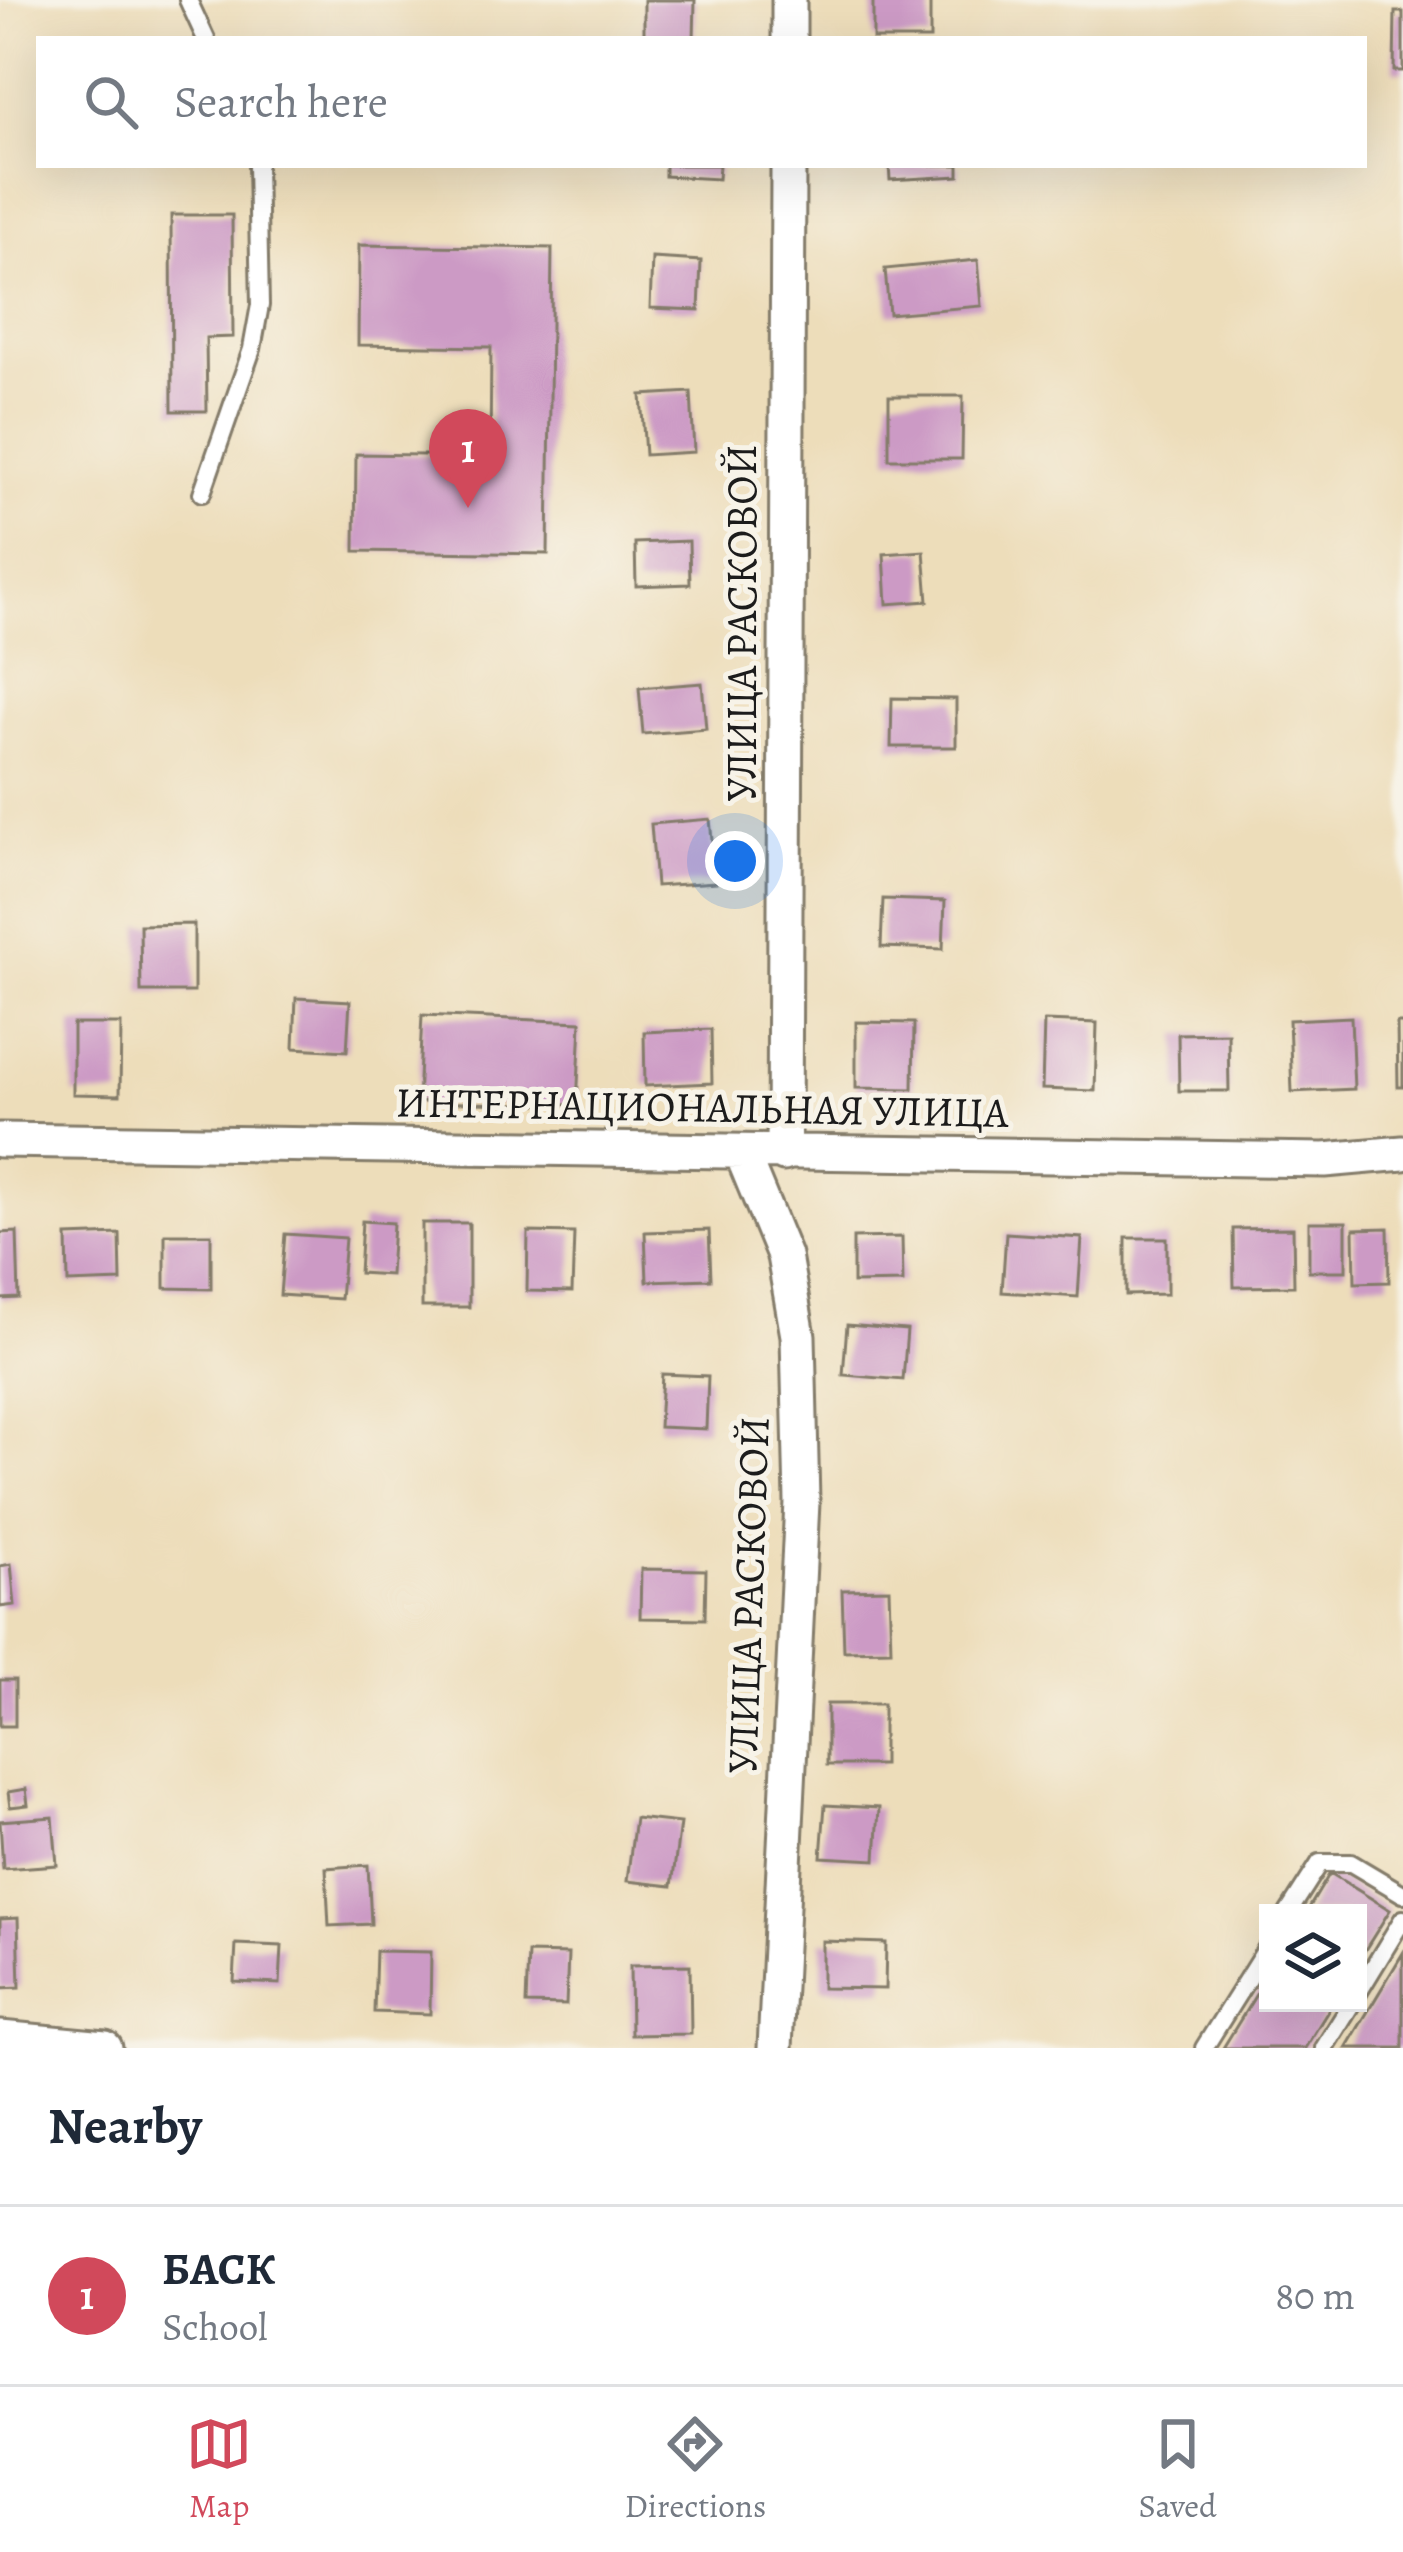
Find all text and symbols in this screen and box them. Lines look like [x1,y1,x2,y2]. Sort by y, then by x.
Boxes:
search box [36,36,1367,168]
icon: search [78,69,144,135]
text: Search here [174,71,388,133]
pin: 1 [429,409,507,508]
street label: УЛИЦА РАСКОВОЙ [713,444,770,802]
your location [705,831,765,891]
street label: ИНТЕРНАЦИОНАЛЬНАЯ УЛИЦА [395,1073,1009,1141]
street label: УЛИЦА РАСКОВОЙ [713,1415,783,1775]
map controls [1259,1904,1367,2012]
button: layers [1259,1904,1367,2012]
text: Nearby [48,2091,202,2161]
text: БАСК [162,2238,275,2300]
text: 1 [80,2269,94,2322]
text: 80 m [1275,2269,1355,2322]
text: School [162,2300,268,2353]
tab: Map [186,2411,252,2528]
tab: Directions [625,2411,766,2528]
tab: Saved [1139,2411,1217,2528]

